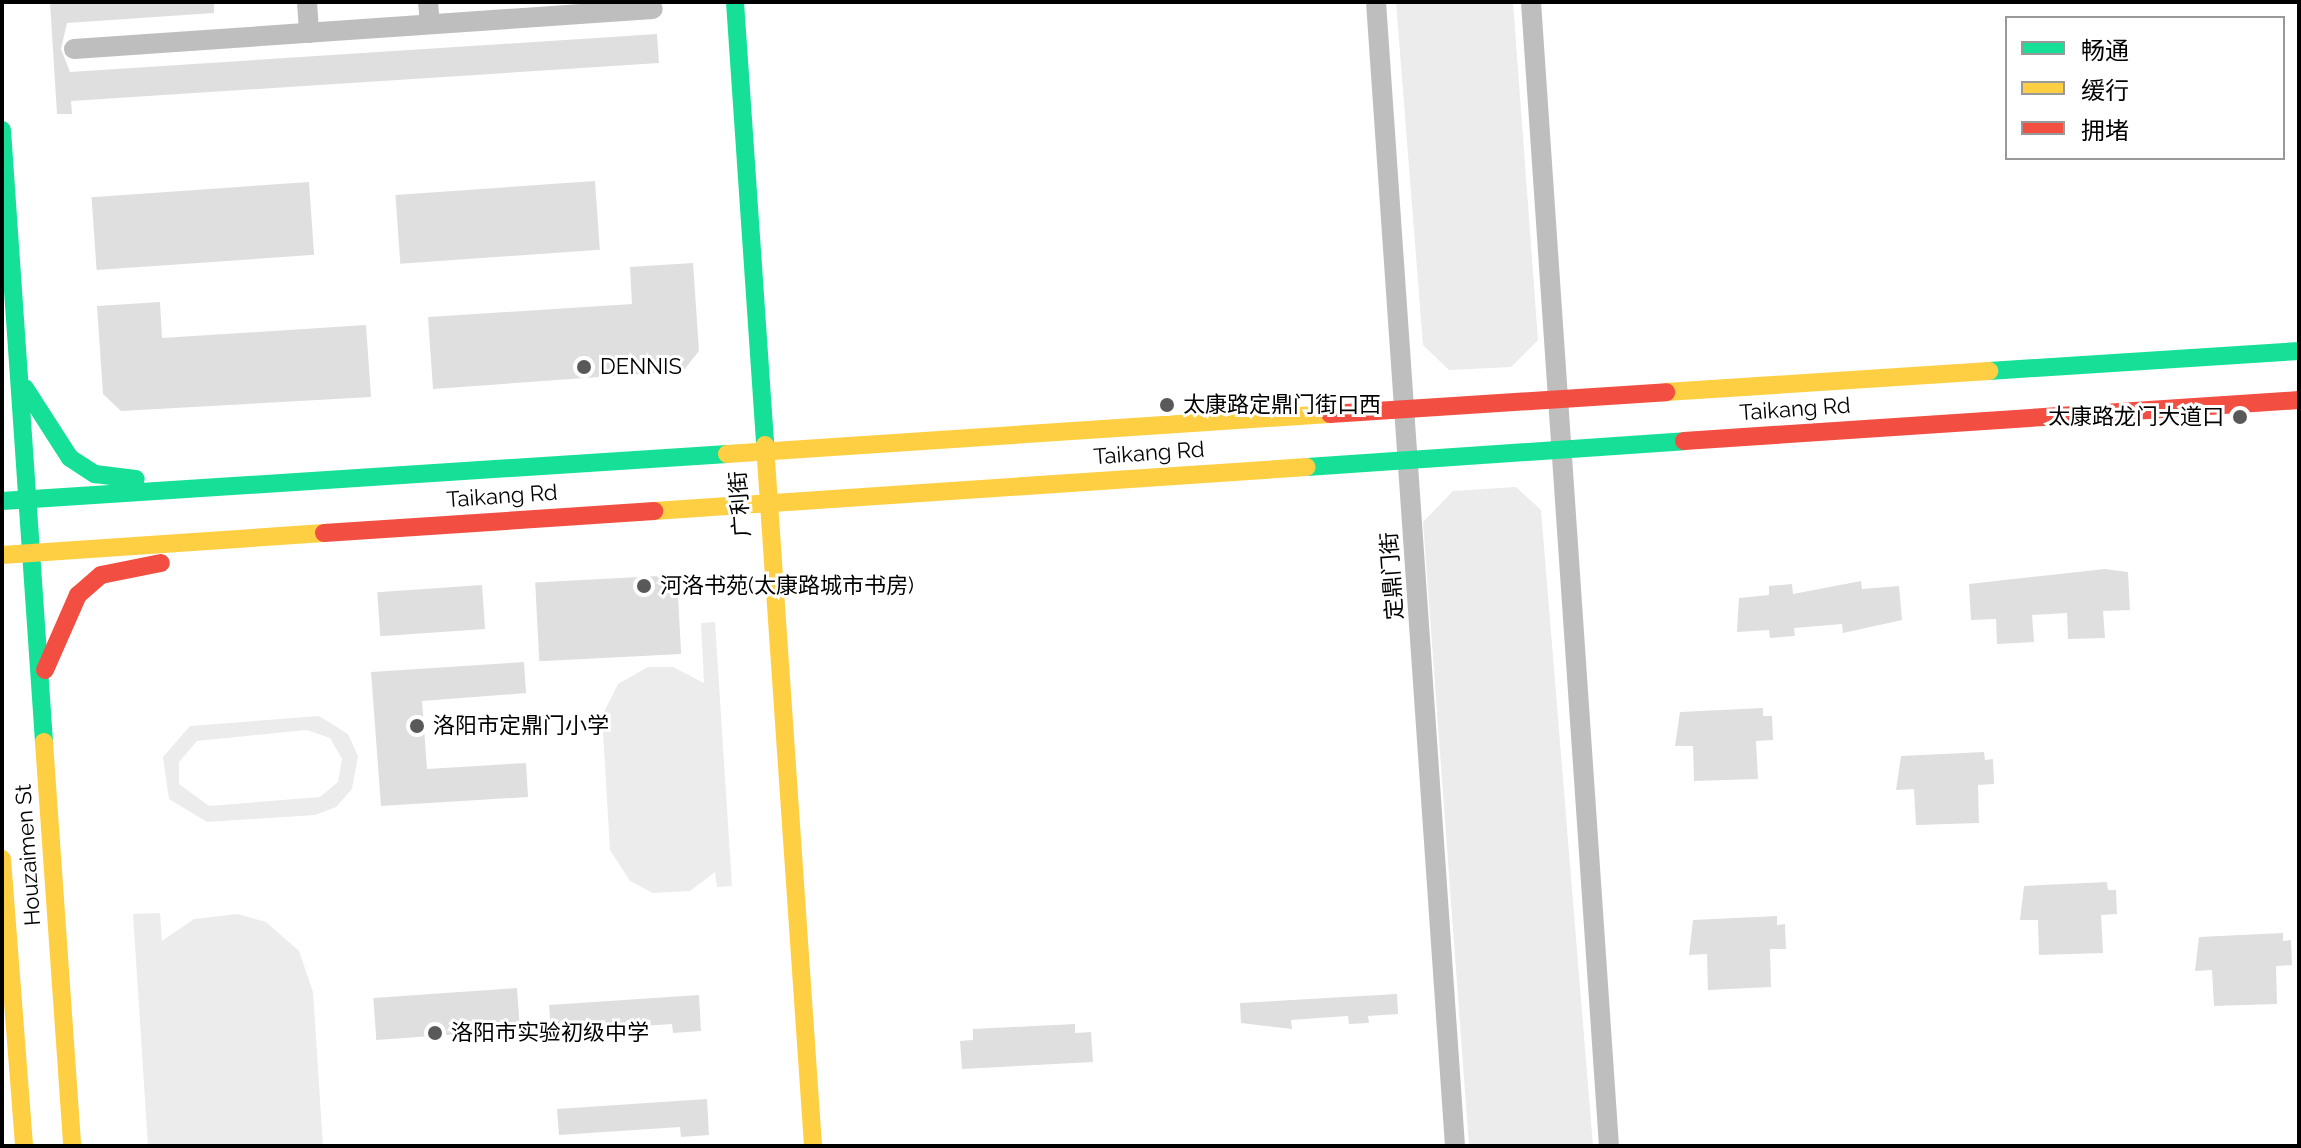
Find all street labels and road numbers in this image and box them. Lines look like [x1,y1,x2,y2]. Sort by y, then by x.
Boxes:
street label: Taikang Rd [1739,392,1851,426]
street label: Taikang Rd [1093,436,1205,470]
street label: 广利街 [725,470,755,538]
street label: Taikang Rd [446,479,558,513]
street label: 定鼎门街 [1376,531,1408,621]
street label: Houzaimen St [10,783,46,927]

